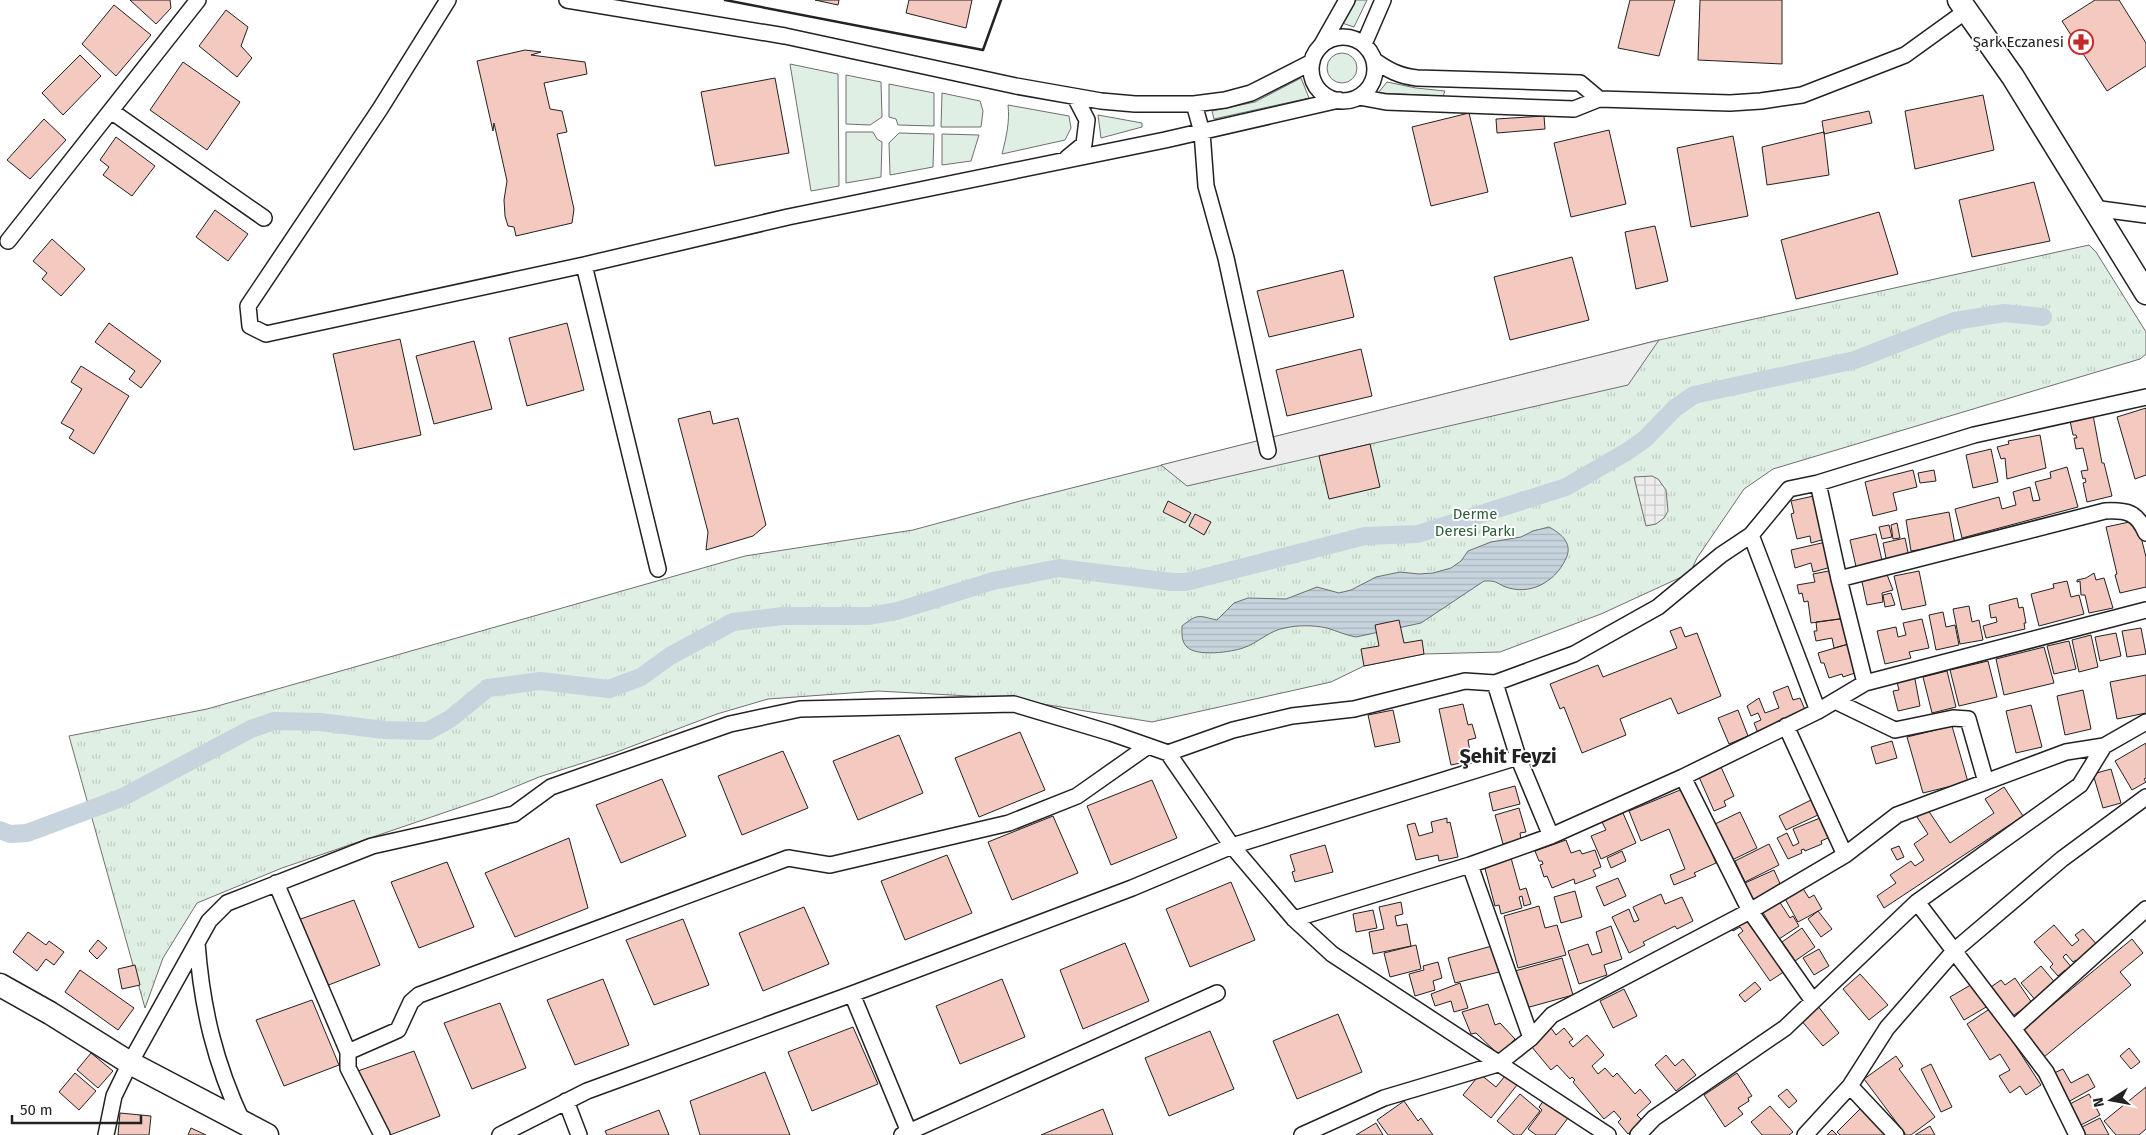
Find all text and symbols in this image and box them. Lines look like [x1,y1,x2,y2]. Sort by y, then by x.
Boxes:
pharmacy icon: Şark Eczanesi [2068,29,2094,55]
place label: Şark Eczanesi [1973,33,2064,51]
park label: Derme Deresi Parkı [1435,505,1515,540]
district label: Şehit Feyzi [1459,744,1557,769]
north arrow [2086,1075,2136,1125]
scale bar [12,1092,141,1124]
text: N [2089,1096,2108,1109]
text: 50 m [20,1101,53,1119]

